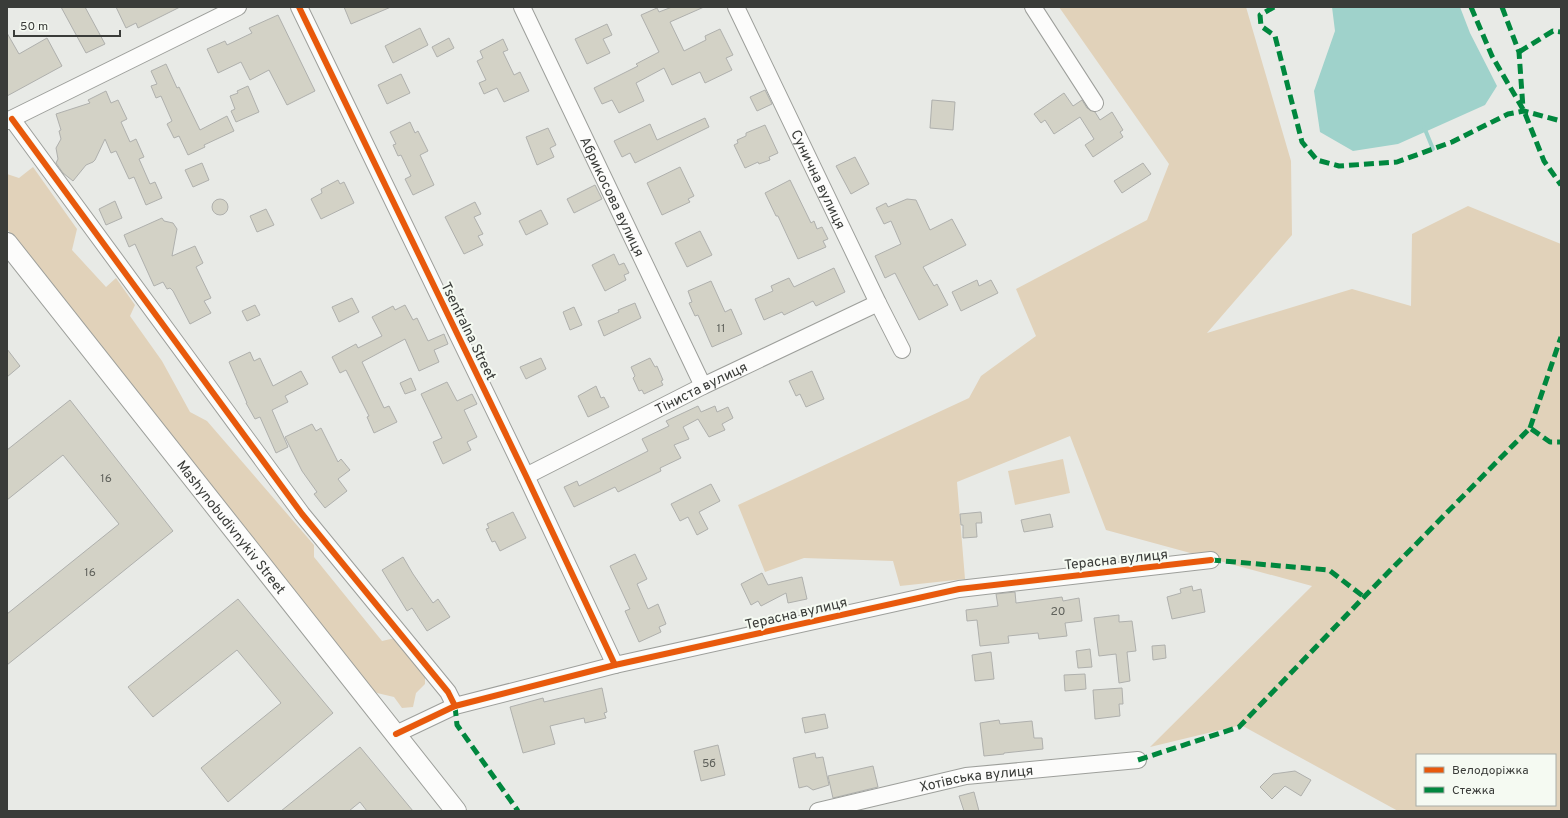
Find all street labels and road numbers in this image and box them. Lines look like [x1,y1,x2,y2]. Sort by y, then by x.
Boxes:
street label: Сунична вулиця [786,127,848,232]
street label: Абрикосова вулиця [575,134,647,260]
street label: Tsentralna Street [437,280,499,383]
street label: Тіниста вулиця [653,359,751,419]
street label: Mashynobudivnykiv Street [172,458,288,598]
street label: Терасна вулиця [1063,547,1169,574]
street label: Терасна вулиця [744,594,849,634]
street label: Хотівська вулиця [918,763,1034,797]

